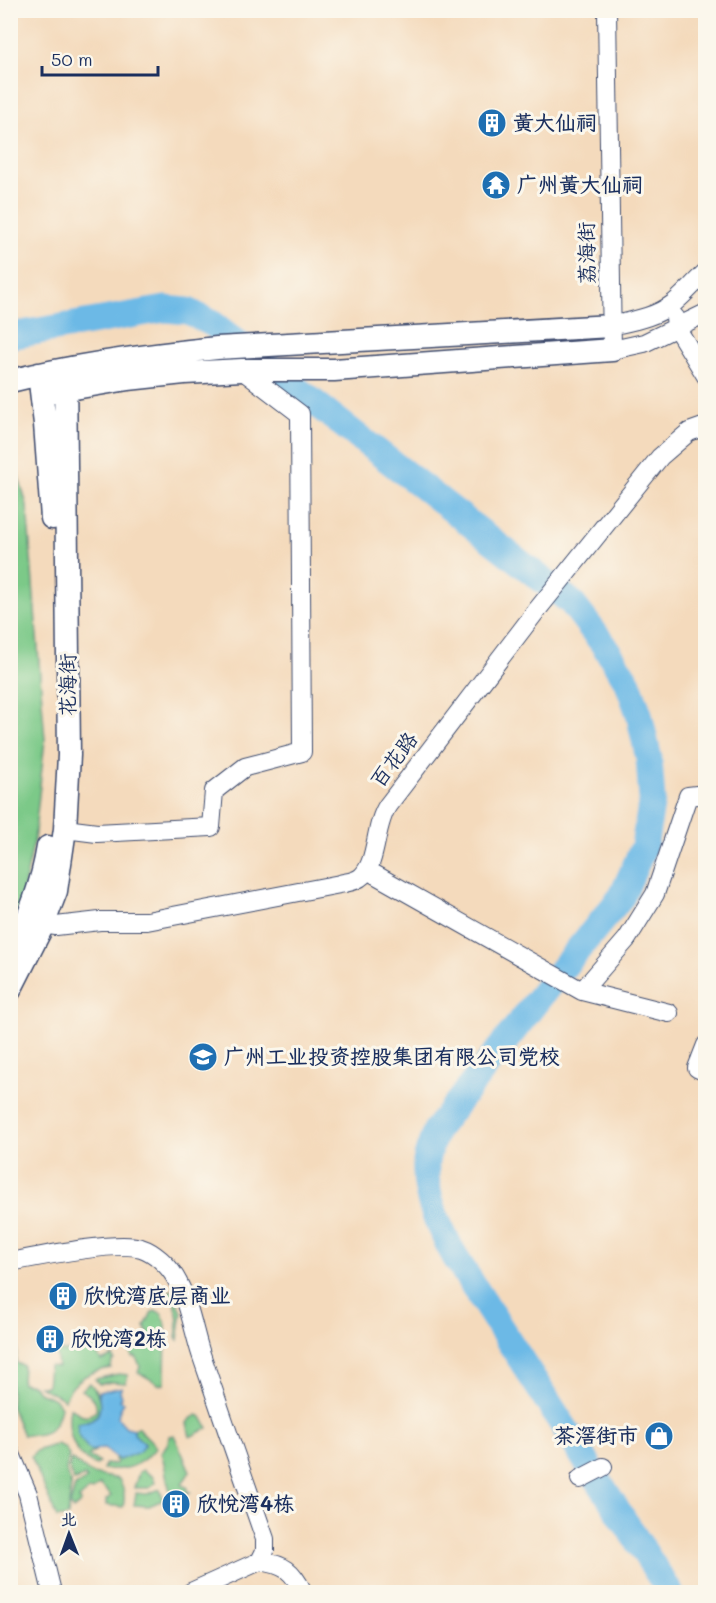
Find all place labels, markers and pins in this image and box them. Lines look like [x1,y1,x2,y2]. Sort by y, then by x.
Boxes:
building icon: 黄大仙祠 [476,107,508,139]
place label: 黄大仙祠 [513,108,597,135]
temple icon: 广州黄大仙祠 [480,169,512,201]
place label: 广州黄大仙祠 [517,170,643,197]
school or university icon: 广州工业投资控股集团有限公司党校 [187,1041,219,1073]
place label: 广州工业投资控股集团有限公司党校 [224,1042,560,1069]
building icon: 欣悦湾底层商业 [47,1280,79,1312]
place label: 欣悦湾底层商业 [84,1281,231,1308]
building icon: 欣悦湾2栋 [34,1323,66,1355]
place label: 欣悦湾2栋 [71,1324,167,1351]
shop icon: 茶滘街市 [643,1420,675,1452]
place label: 茶滘街市 [554,1421,638,1448]
building icon: 欣悦湾4栋 [160,1488,192,1520]
place label: 欣悦湾4栋 [197,1489,294,1516]

